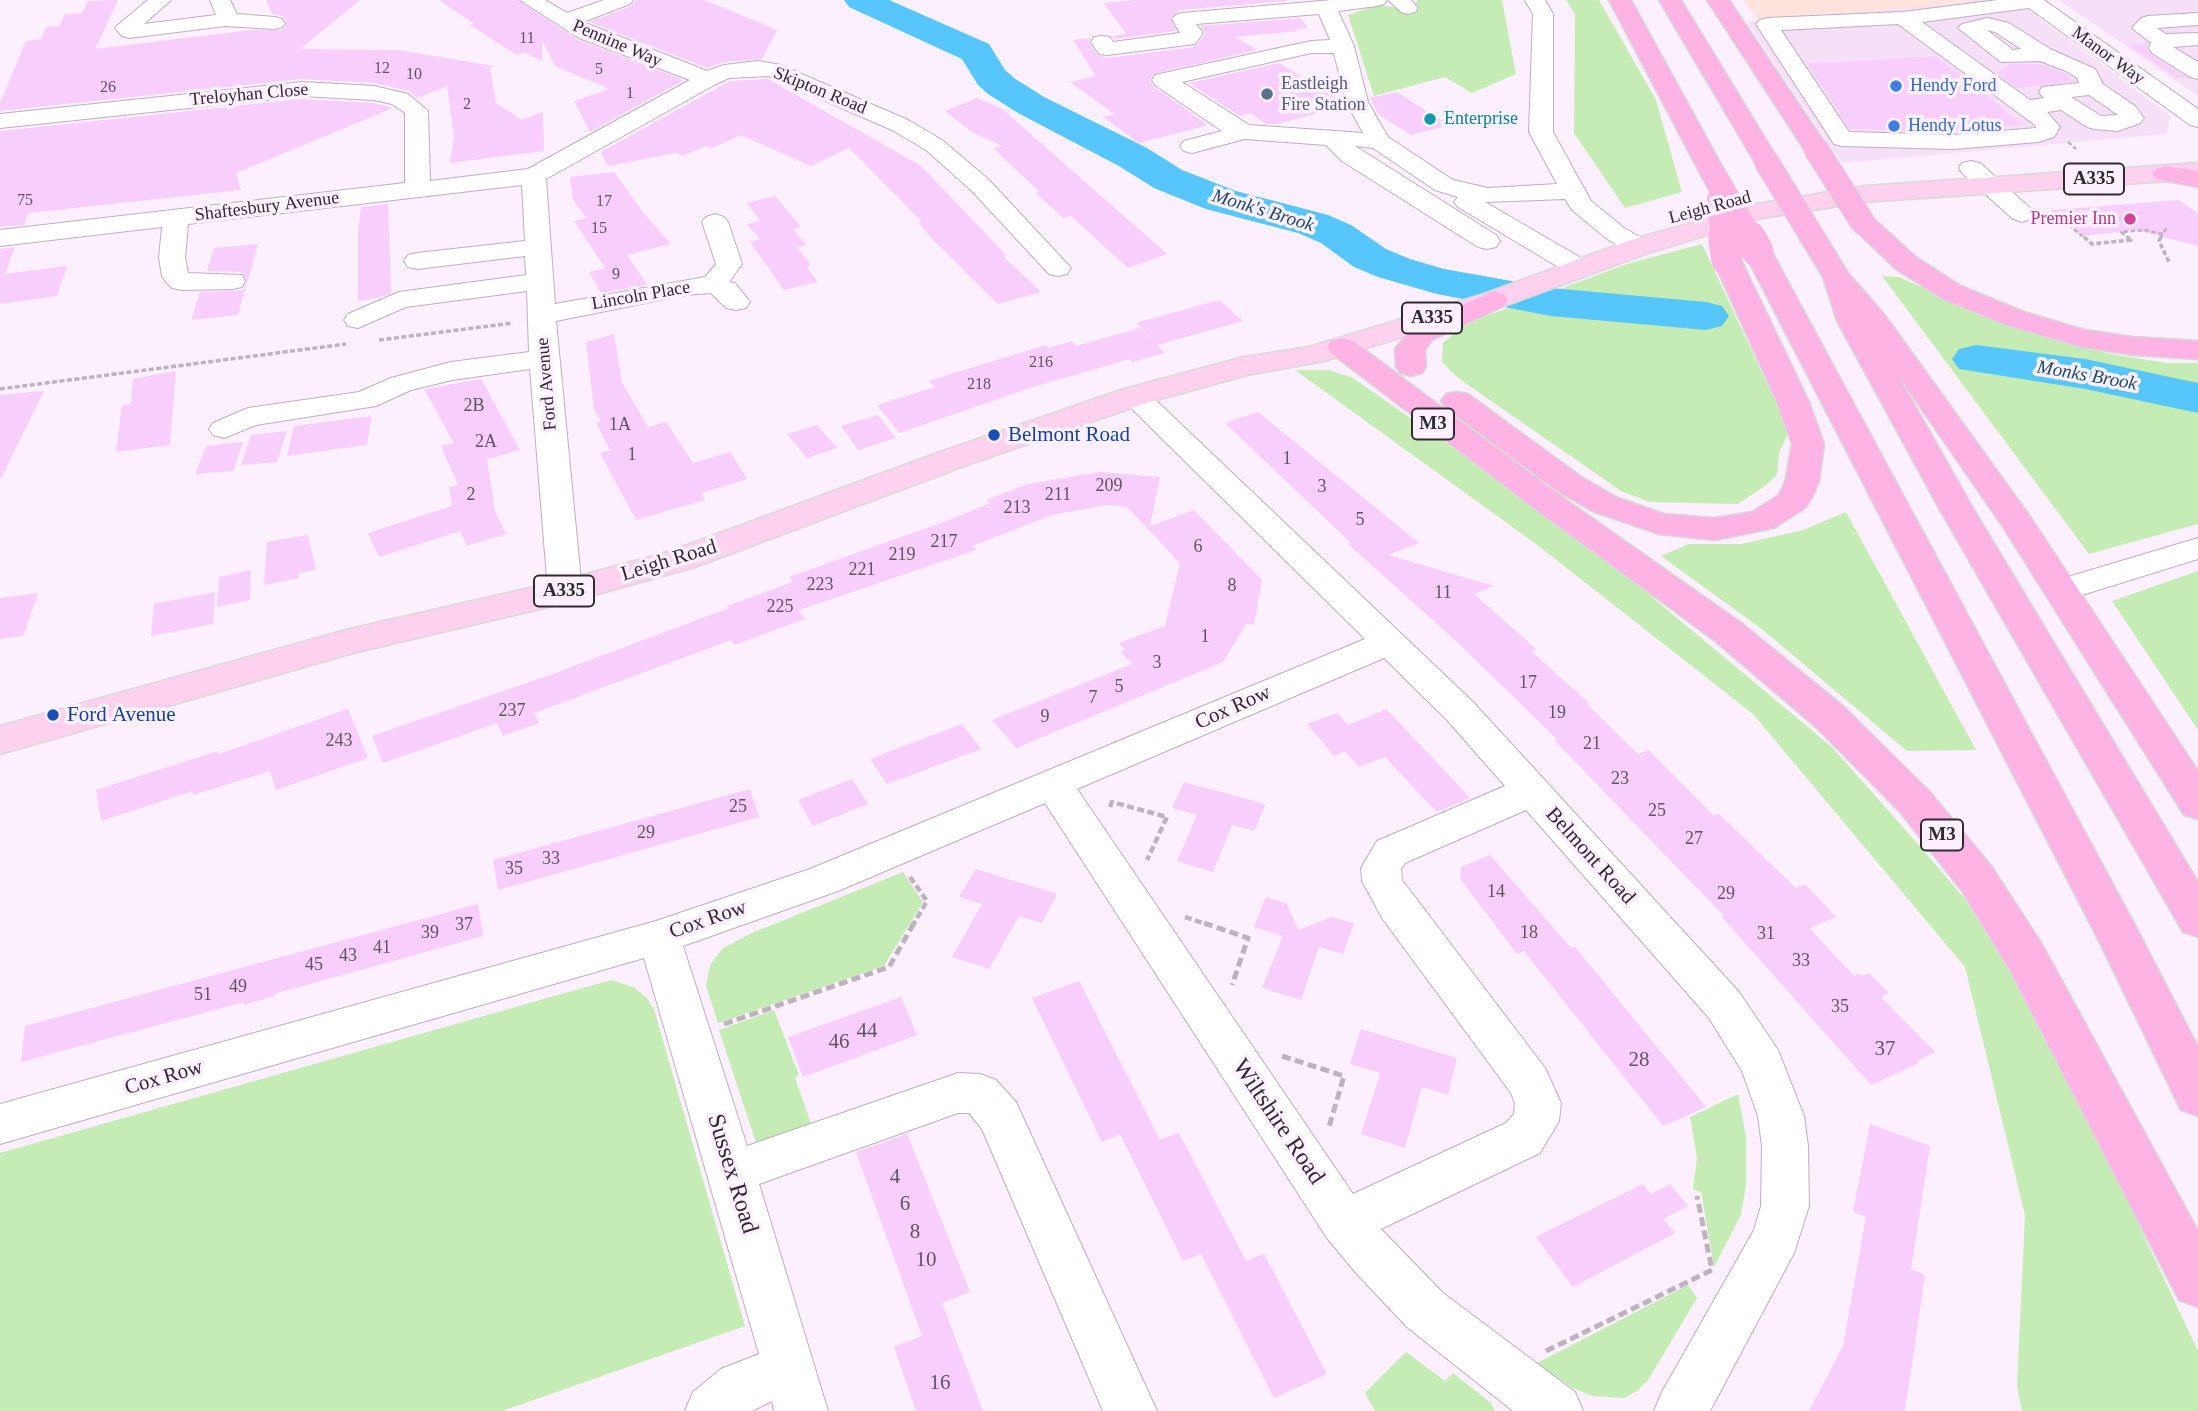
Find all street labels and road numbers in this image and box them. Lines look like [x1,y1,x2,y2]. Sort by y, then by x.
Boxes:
street label: Pennine Way [569,15,665,73]
street label: Manor Way [2067,22,2149,90]
street label: Skipton Road [770,63,870,119]
street label: Treloyhan Close [189,79,309,111]
road number: A335 [2064,164,2124,195]
street label: Shaftesbury Avenue [194,187,340,227]
street label: Leigh Road [1666,187,1754,229]
street label: Lincoln Place [590,277,692,315]
road number: A335 [1402,302,1462,334]
street label: Ford Avenue [532,337,562,431]
road number: M3 [1412,408,1454,440]
street label: Leigh Road [618,535,720,587]
road number: A335 [534,576,594,606]
street label: Cox Row [1191,680,1275,736]
street label: Belmont Road [1540,802,1640,910]
road number: M3 [1921,820,1963,850]
street label: Cox Row [666,895,750,945]
street label: Wiltshire Road [1226,1054,1330,1190]
street label: Cox Row [122,1055,206,1101]
street label: Sussex Road [700,1111,764,1237]

